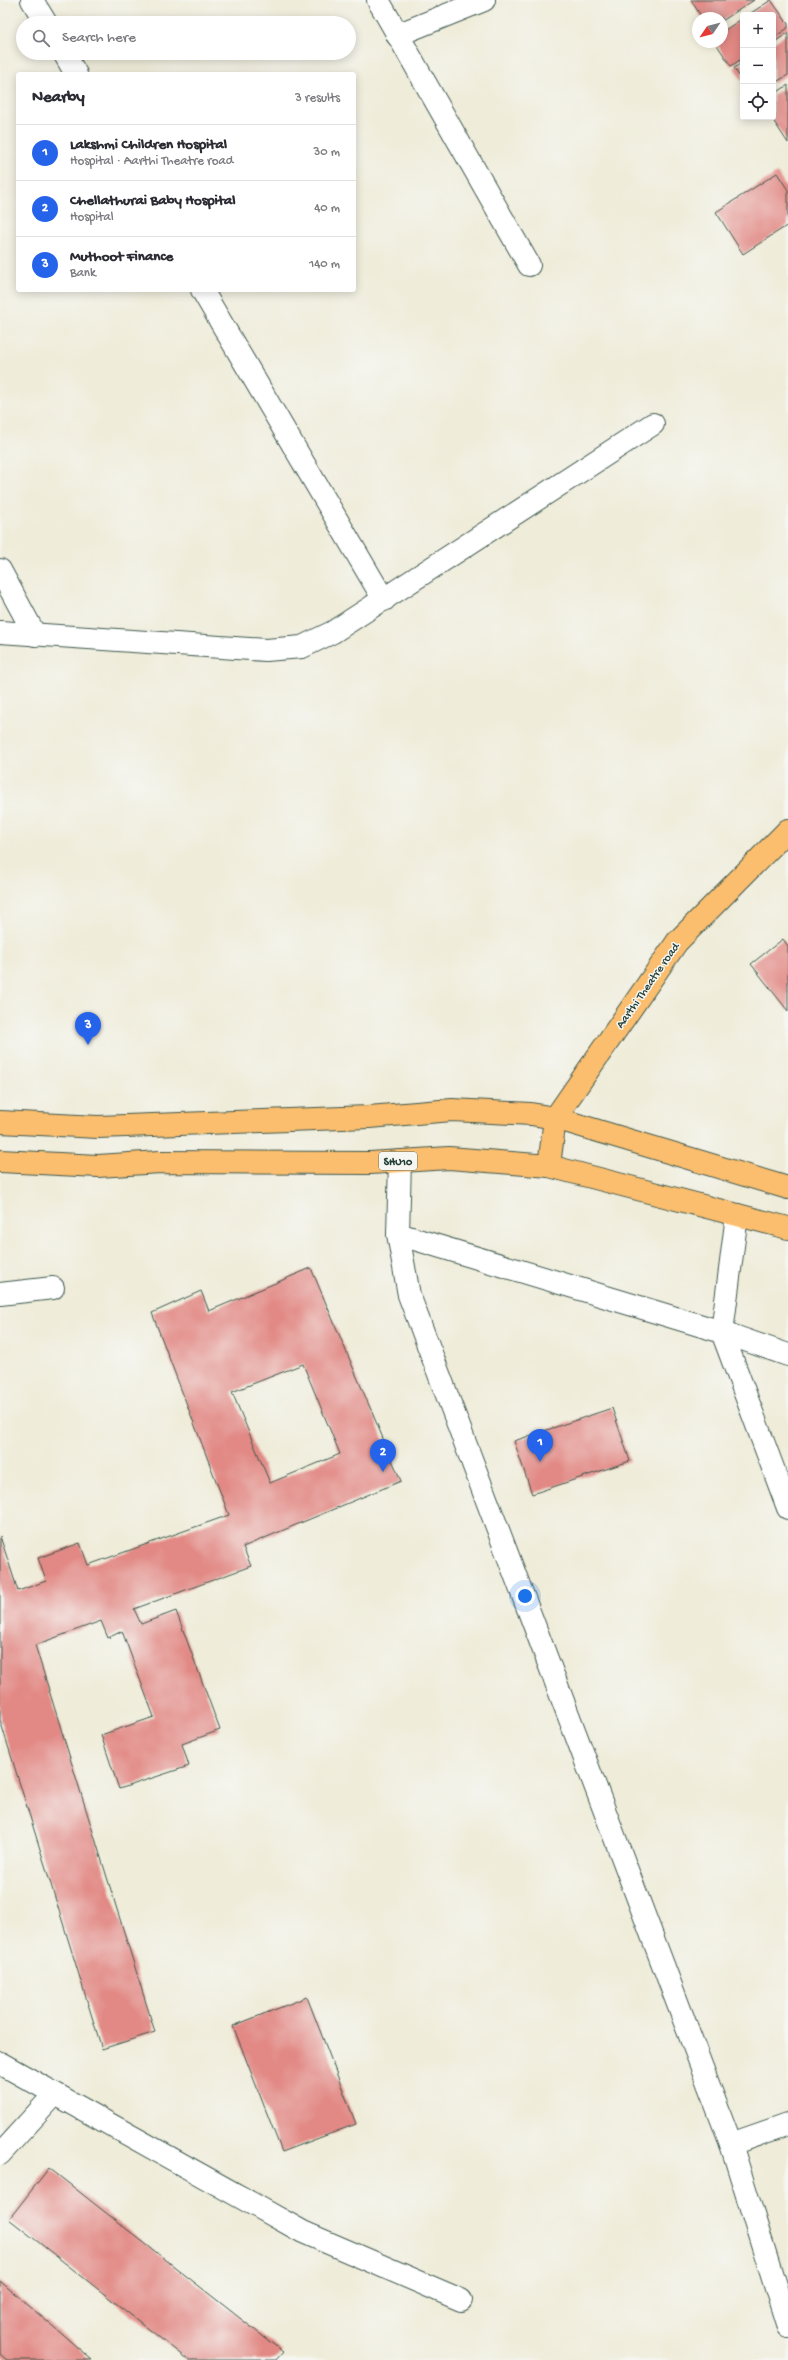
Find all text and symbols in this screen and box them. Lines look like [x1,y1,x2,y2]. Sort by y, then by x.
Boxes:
north arrow [692,12,728,48]
map controls [740,12,776,120]
button: + [740,12,776,48]
search box [16,16,356,60]
icon: search [30,27,52,49]
text: Search here [62,29,136,47]
button: − [740,48,776,84]
button: locate [740,84,776,120]
text: Nearby [32,88,85,108]
text: 3 results [295,91,340,106]
text: Lakshmi Children Hospital [70,136,227,154]
text: 1 [42,145,48,160]
text: 30 m [314,145,340,160]
text: Hospital · Aarthi Theatre road [70,154,233,169]
text: Chellathurai Baby Hospital [70,192,236,210]
text: 2 [42,201,48,216]
text: 40 m [314,201,340,216]
text: Hospital [70,210,114,225]
text: Muthoot Finance [70,248,173,266]
text: 3 [42,257,48,272]
text: 140 m [309,257,340,272]
text: Bank [70,266,96,281]
street label: Aarthi Theatre road [614,940,684,1032]
pin: 3 [75,1012,101,1045]
road number: SHU10 [379,1152,417,1170]
pin: 1 [527,1429,553,1462]
pin: 2 [370,1439,396,1472]
your location [515,1586,535,1606]

